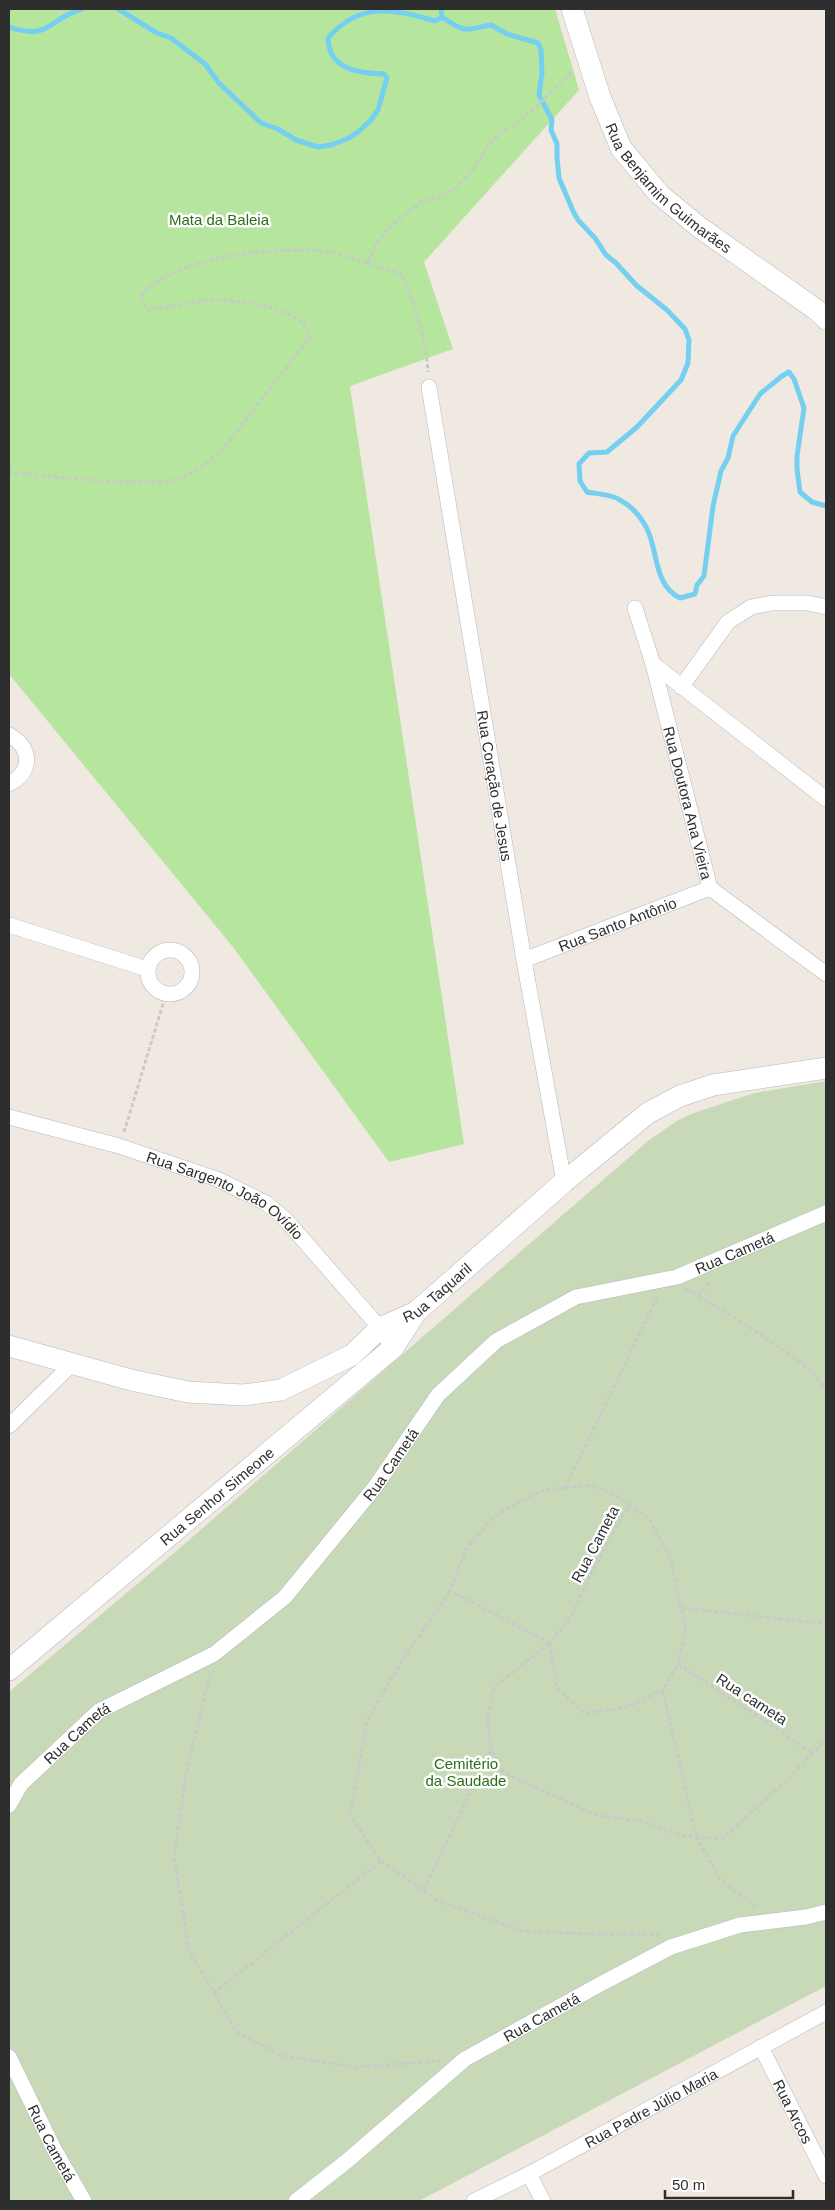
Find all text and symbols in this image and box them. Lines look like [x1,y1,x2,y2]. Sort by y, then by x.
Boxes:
street label: Rua Benjamim Guimarães [603,120,735,256]
park label: Mata da Baleia [169,211,270,228]
street label: Rua Coração de Jesus [474,709,516,862]
street label: Rua Doutora Ana Vieira [661,724,716,882]
street label: Rua Santo Antônio [556,893,679,954]
street label: Rua Sargento João Ovídio [145,1147,307,1243]
street label: Rua Cametá [692,1228,777,1277]
street label: Rua Taquaril [400,1259,474,1325]
street label: Rua Cametá [359,1424,422,1504]
street label: Rua Senhor Simeone [156,1443,277,1548]
street label: Rua Cameta [568,1502,623,1585]
street label: Rua cameta [713,1670,791,1729]
street label: Rua Cametá [40,1698,113,1767]
park label: Cemitério da Saudade [426,1755,506,1789]
street label: Rua Cametá [500,1989,583,2045]
street label: Rua Padre Júlio Maria [582,2064,721,2151]
street label: Rua Arcos [770,2077,817,2146]
street label: Rua Cametá [25,2102,80,2185]
scale bar [665,2168,792,2200]
text: 50 m [672,2176,705,2193]

